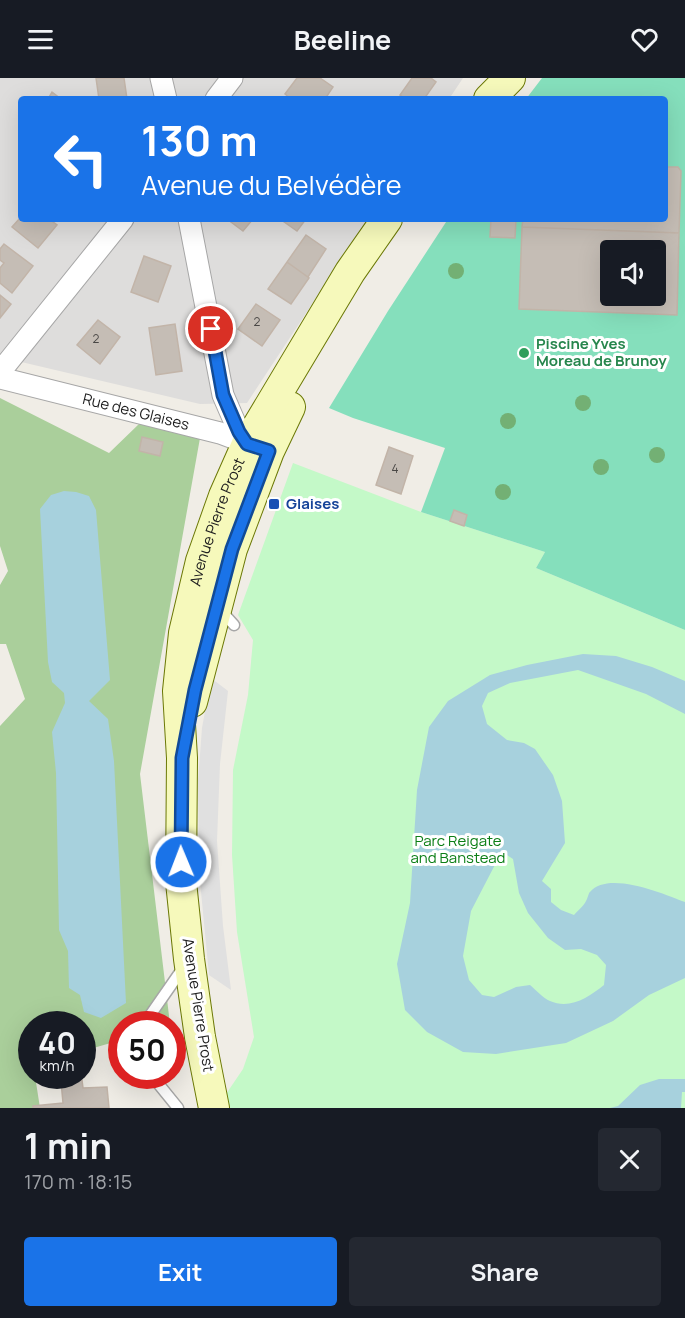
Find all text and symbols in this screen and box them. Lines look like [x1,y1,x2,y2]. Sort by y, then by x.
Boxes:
text: Beeline [294,21,391,58]
icon: menu [24,23,57,56]
icon: heart [628,23,661,56]
text: 130 m [141,111,258,169]
icon: left [42,120,120,198]
text: Avenue du Belvédère [141,166,401,203]
map controls [600,240,666,306]
button: sound [600,240,666,306]
pin [185,303,236,354]
icon: arrive [194,312,227,345]
house number: 2 [254,313,261,330]
house number: 2 [93,330,100,347]
place label: Piscine Yves Moreau de Brunoy [536,333,667,371]
marker: Piscine Yves Moreau de Brunoy [517,346,531,360]
street label: Rue des Glaises [80,388,192,435]
street label: Avenue Pierre Prost [184,454,250,588]
house number: 4 [391,460,399,477]
place label: Glaises [286,493,339,514]
marker: Glaises [267,497,281,511]
position arrow [149,830,213,894]
park label: Parc Reigate and Banstead [411,830,505,868]
street label: Avenue Pierre Prost [178,937,219,1073]
speed limit sign: 50 [108,1011,186,1089]
text: 40 [38,1022,76,1063]
text: km/h [40,1055,74,1076]
text: 1 min [24,1121,112,1170]
button: close [598,1128,661,1191]
text: 170 m · 18:15 [24,1168,132,1195]
button: Exit [24,1237,337,1306]
button: Share [349,1237,661,1306]

